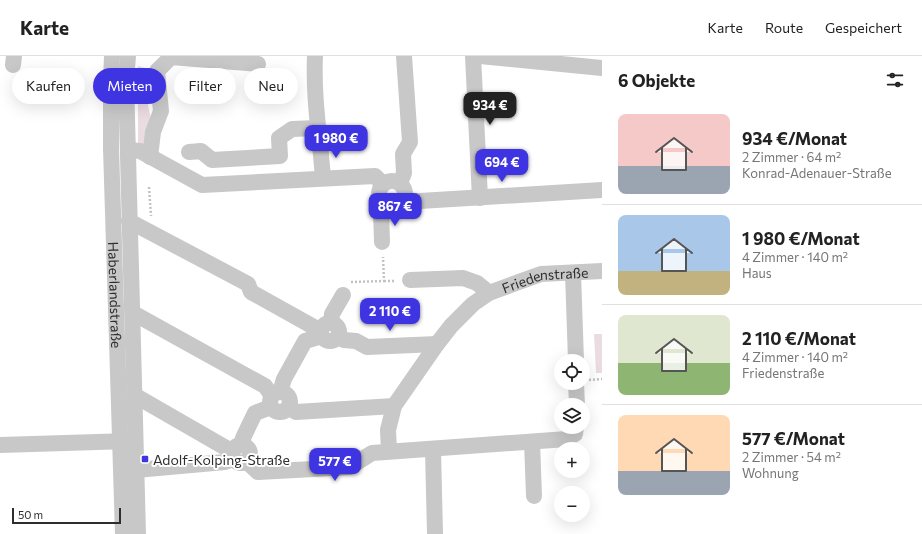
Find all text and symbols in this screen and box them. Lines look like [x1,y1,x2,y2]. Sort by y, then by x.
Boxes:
text: Karte [20,16,69,39]
text: Karte [708,19,743,36]
text: Route [765,19,803,36]
text: Gespeichert [825,19,902,36]
chip: Kaufen [12,68,85,104]
chip: Mieten [93,68,166,104]
chip: Filter [174,68,236,104]
chip: Neu [244,68,298,104]
icon: filters [884,69,906,91]
text: 6 Objekte [618,70,695,91]
pin: 934 € [462,92,518,126]
text: 934 € [472,97,508,113]
pin: 1 980 € [299,125,373,159]
text: 934 €/Monat [742,128,847,149]
text: 1 980 € [314,130,358,146]
icon: home [650,130,698,178]
pin: 694 € [474,149,530,183]
text: 2 Zimmer · 64 m² [742,149,841,165]
text: 694 € [484,154,520,170]
text: Konrad-Adenauer-Straße [742,165,892,181]
pin: 867 € [367,193,423,227]
text: 867 € [378,198,412,214]
text: 1 980 €/Monat [742,228,860,249]
icon: home [650,231,698,279]
street label: Haberlandstraße [105,241,126,349]
text: 4 Zimmer · 140 m² [742,249,848,265]
street label: Friedenstraße [499,263,589,296]
text: Haus [742,265,772,281]
pin: 2 110 € [353,298,427,332]
text: 2 110 € [369,303,411,319]
text: 2 110 €/Monat [742,328,856,349]
icon: home [650,331,698,379]
text: 4 Zimmer · 140 m² [742,349,848,365]
map controls [554,354,590,522]
button: locate [554,354,590,390]
text: Friedenstraße [742,365,824,381]
button: layers [554,398,590,434]
text: 577 €/Monat [742,428,845,449]
icon: home [650,431,698,479]
button: + [554,442,590,478]
pin: 577 € [307,448,363,482]
text: 2 Zimmer · 54 m² [742,449,841,465]
place label: Adolf-Kolping-Straße [153,451,290,468]
text: 577 € [318,453,352,469]
marker: Adolf-Kolping-Straße [140,454,150,464]
text: Wohnung [742,465,799,481]
button: − [554,486,590,522]
scale bar [12,506,121,525]
text: 50 m [18,508,43,521]

